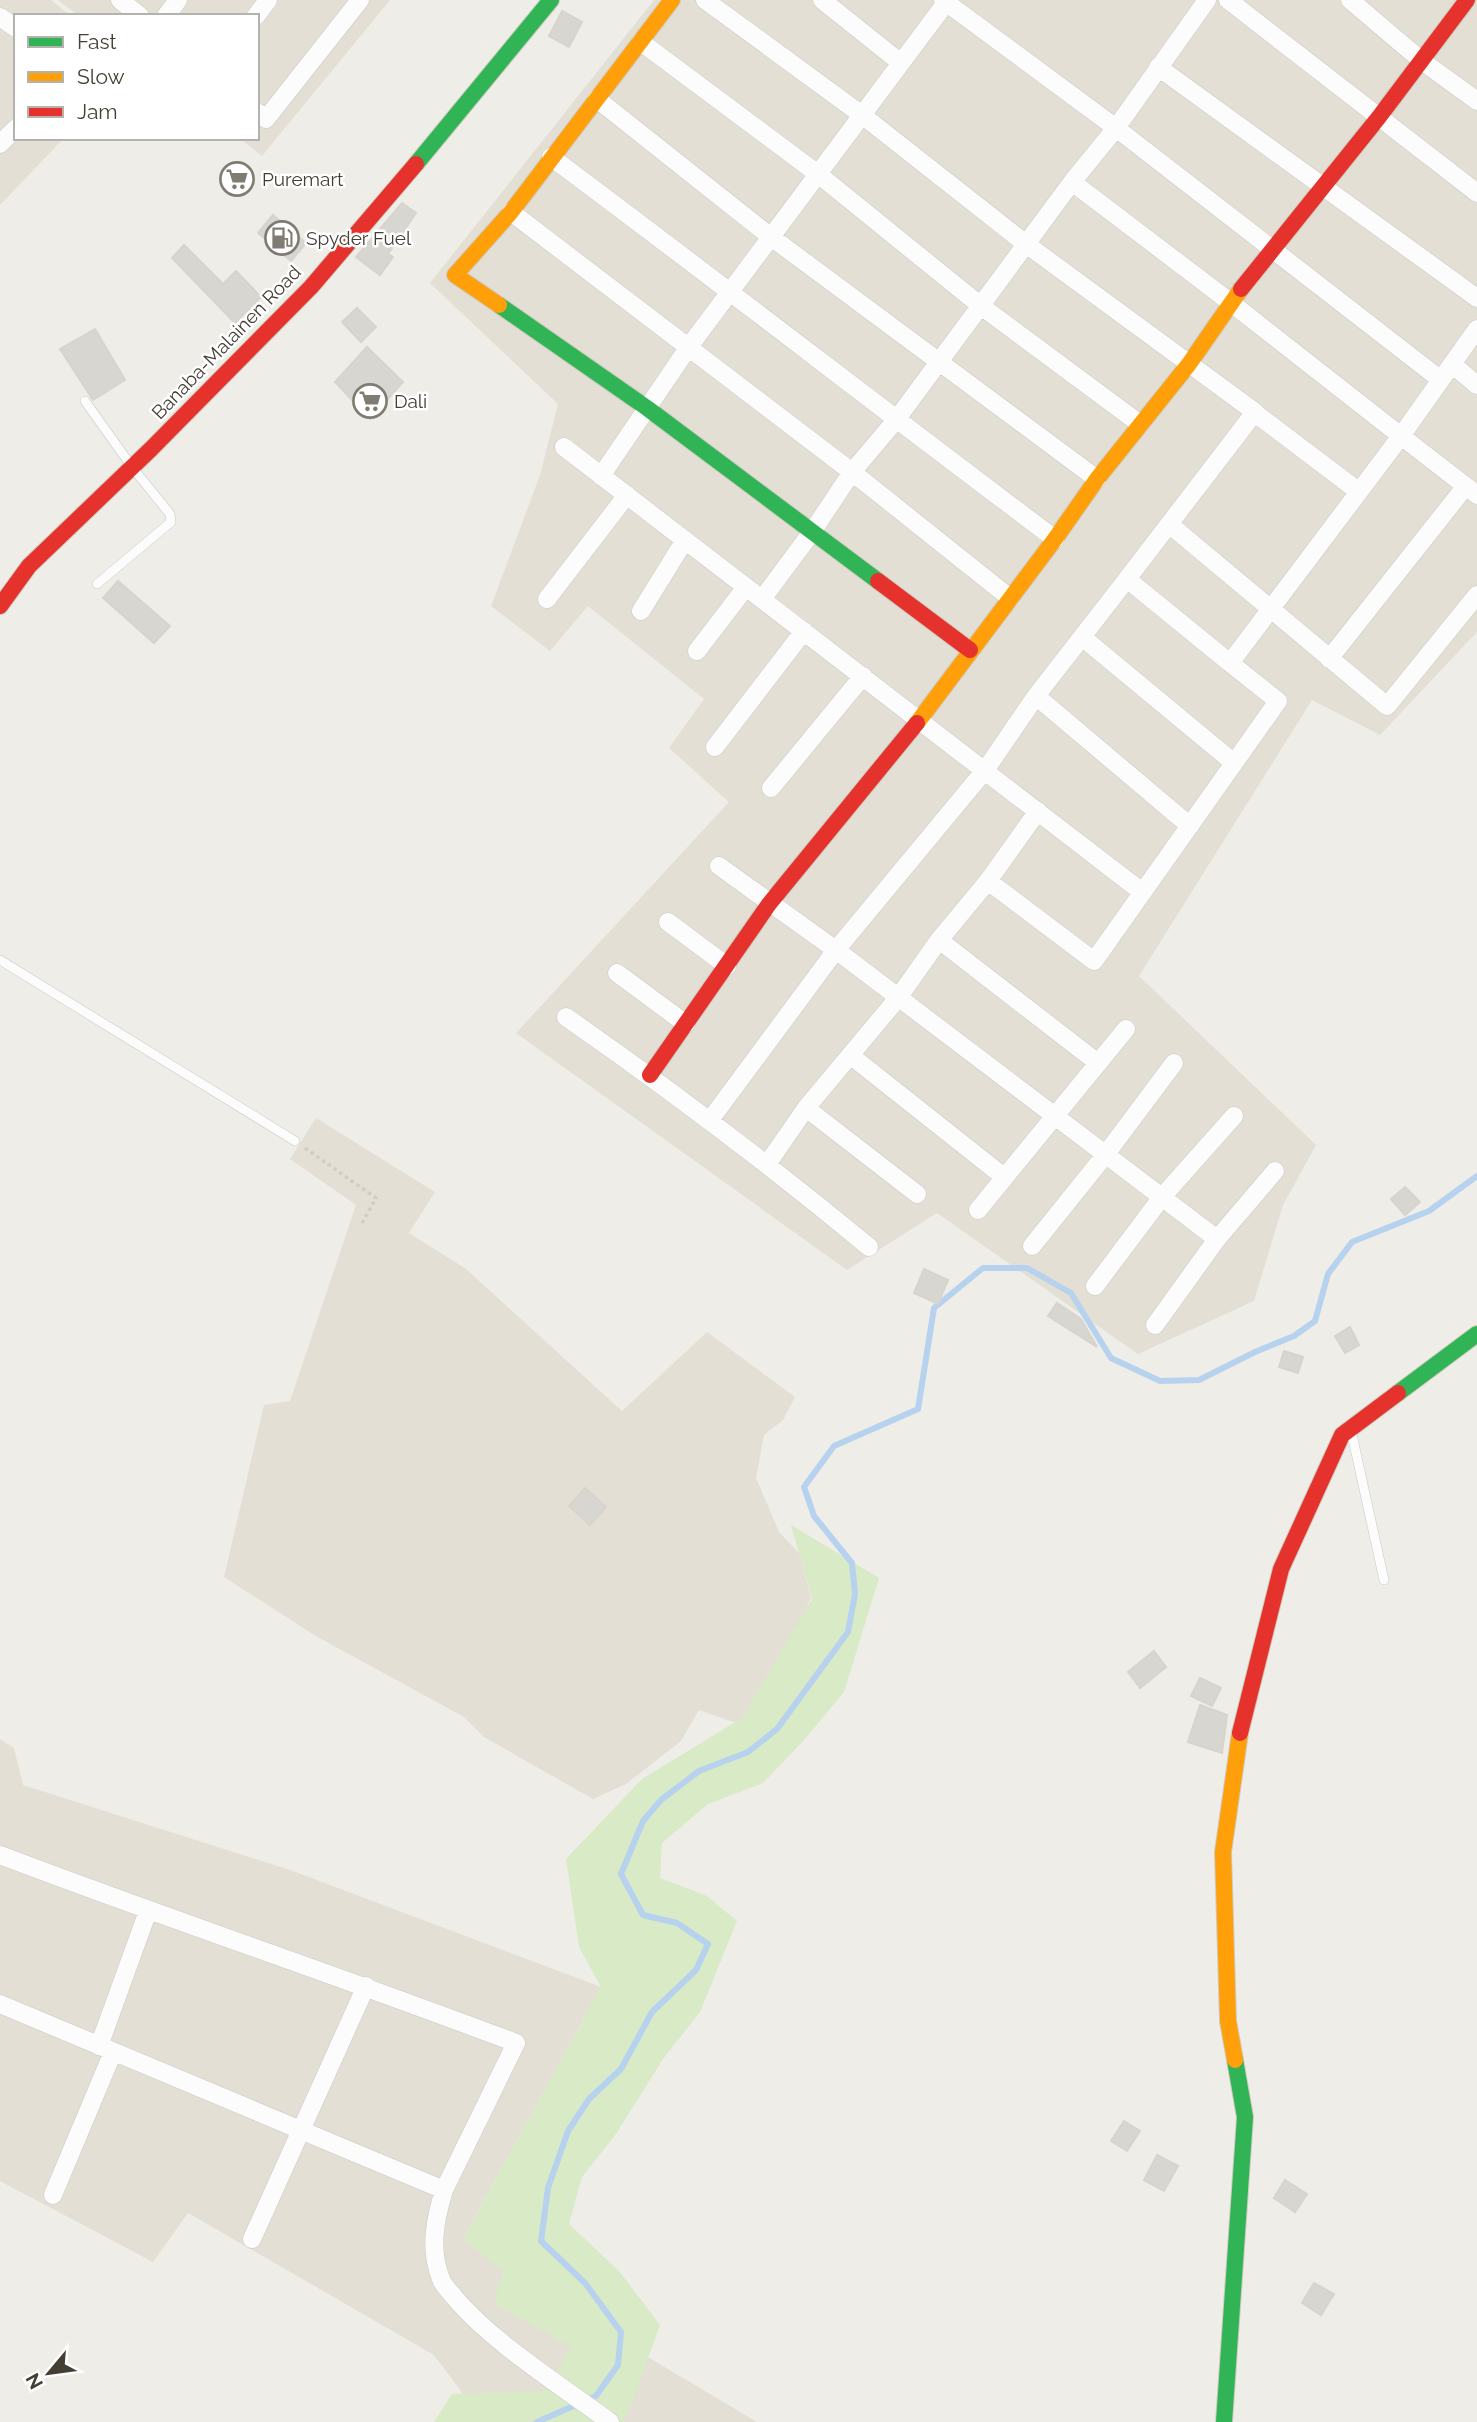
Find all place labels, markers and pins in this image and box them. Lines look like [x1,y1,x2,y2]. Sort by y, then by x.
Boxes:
supermarket icon: Puremart [218,160,256,198]
place label: Puremart [262,168,344,190]
fuel station icon: Spyder Fuel [263,219,301,257]
place label: Spyder Fuel [306,227,412,249]
supermarket icon: Dali [351,382,389,420]
place label: Dali [394,390,427,412]

